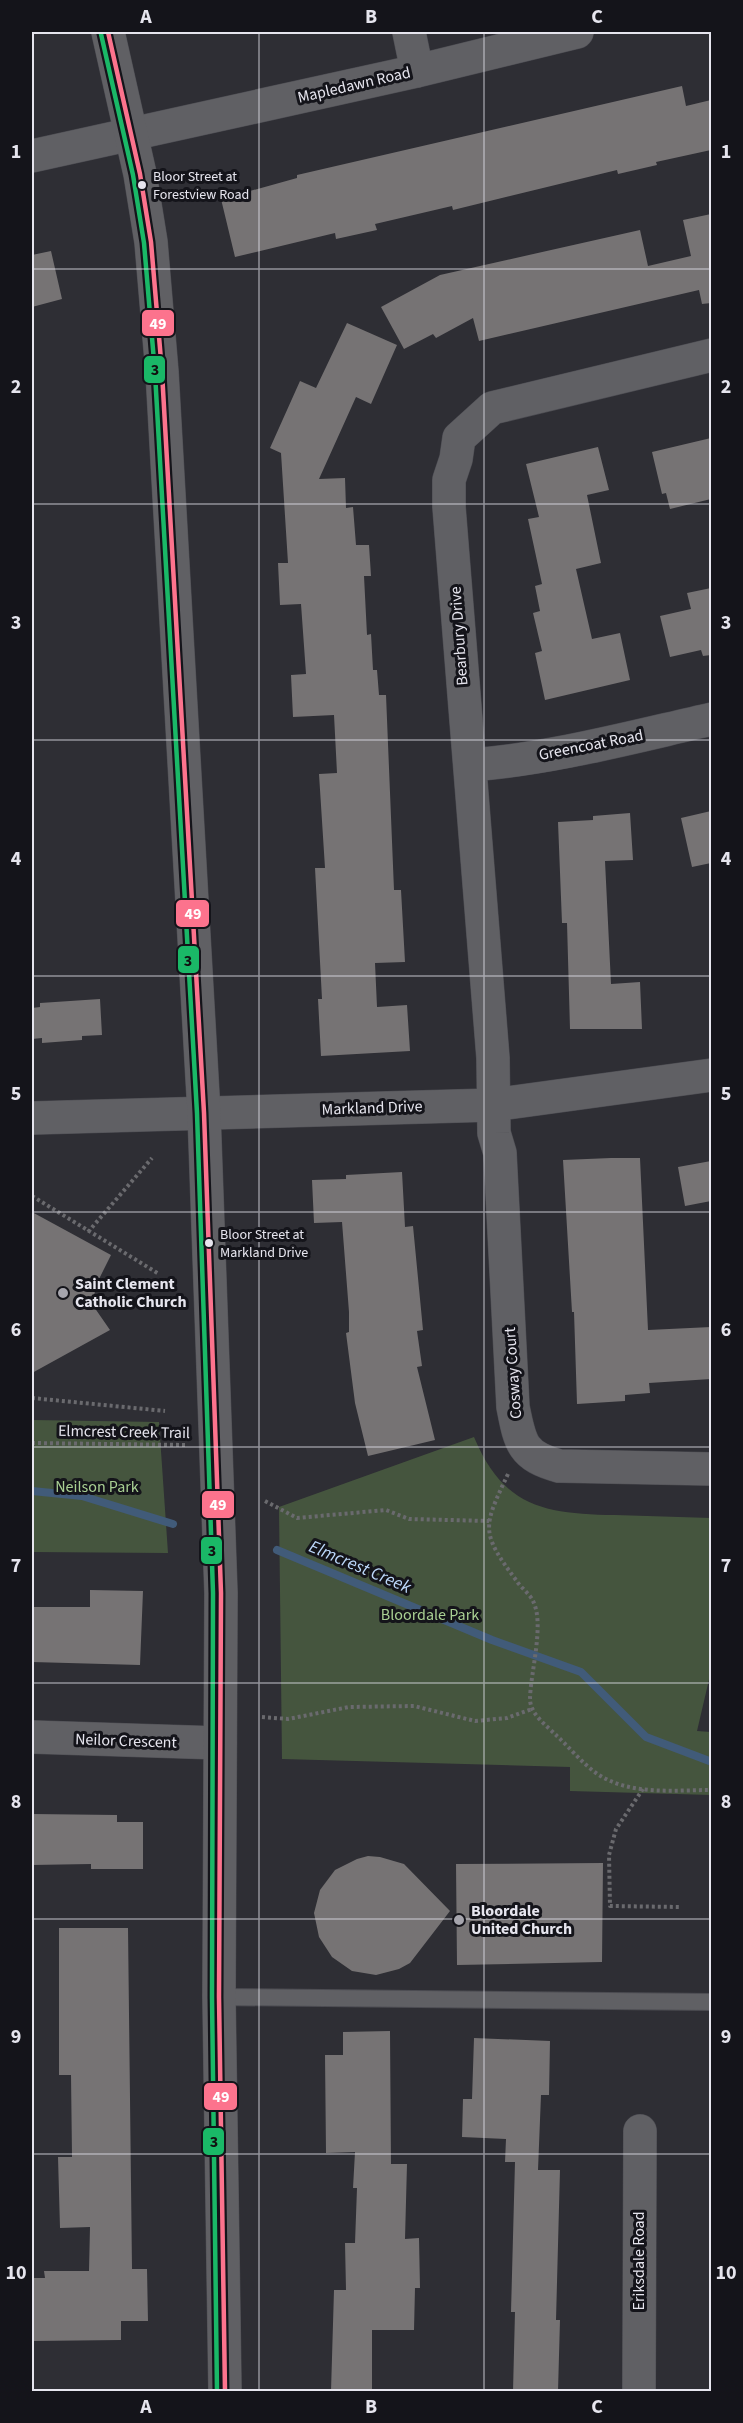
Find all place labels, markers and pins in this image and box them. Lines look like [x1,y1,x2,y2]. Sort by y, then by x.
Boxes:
place label: Bloor Street at Forestview Road [153,167,249,205]
marker: Bloor Street at Forestview Road [136,179,148,191]
place label: Bloor Street at Markland Drive [220,1225,308,1263]
marker: Bloor Street at Markland Drive [203,1237,215,1249]
place label: Saint Clement Catholic Church [75,1273,187,1313]
marker: Saint Clement Catholic Church [56,1286,70,1300]
place label: Bloordale United Church [471,1900,572,1940]
marker: Bloordale United Church [452,1913,466,1927]

